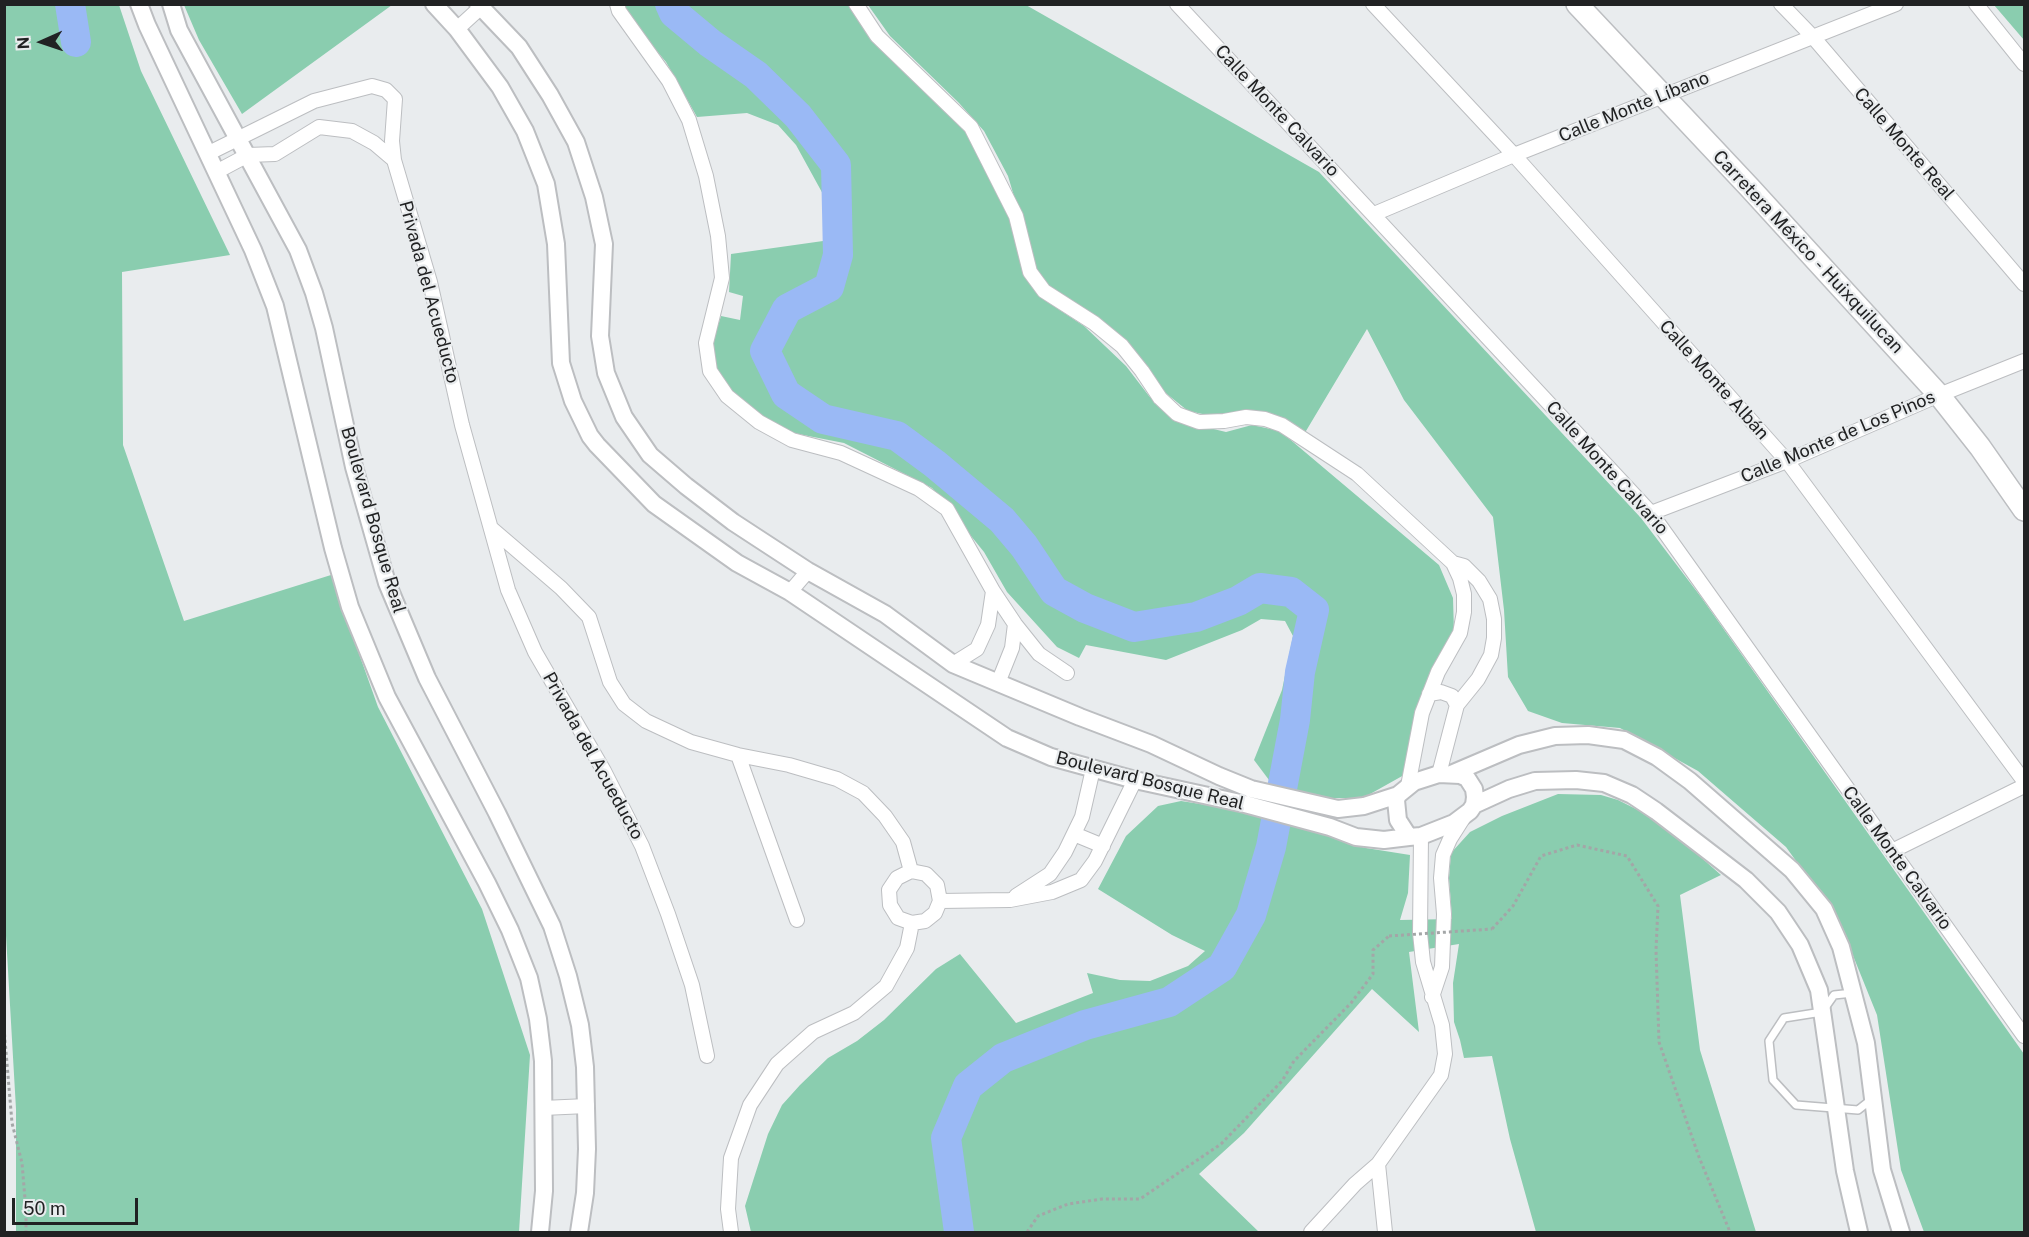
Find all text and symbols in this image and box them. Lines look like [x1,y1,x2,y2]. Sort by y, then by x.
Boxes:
north arrow [12,12,72,72]
text: N [14,36,33,50]
street label: Calle Monte Calvario [1210,41,1344,181]
street label: Calle Monte Líbano [1556,67,1712,147]
street label: Calle Monte Real [1849,83,1959,205]
street label: Carretera México - Huixquilucan [1708,146,1908,358]
street label: Privada del Acueducto [394,198,464,386]
street label: Calle Monte Albán [1655,316,1773,444]
street label: Calle Monte de Los Pinos [1738,386,1938,488]
street label: Calle Monte Calvario [1541,397,1673,539]
street label: Boulevard Bosque Real [336,424,410,616]
street label: Privada del Acueducto [538,669,648,843]
street label: Boulevard Bosque Real [1054,747,1246,815]
street label: Calle Monte Calvario [1838,782,1956,934]
scale bar [15,1186,141,1224]
text: 50 m [23,1198,66,1219]

